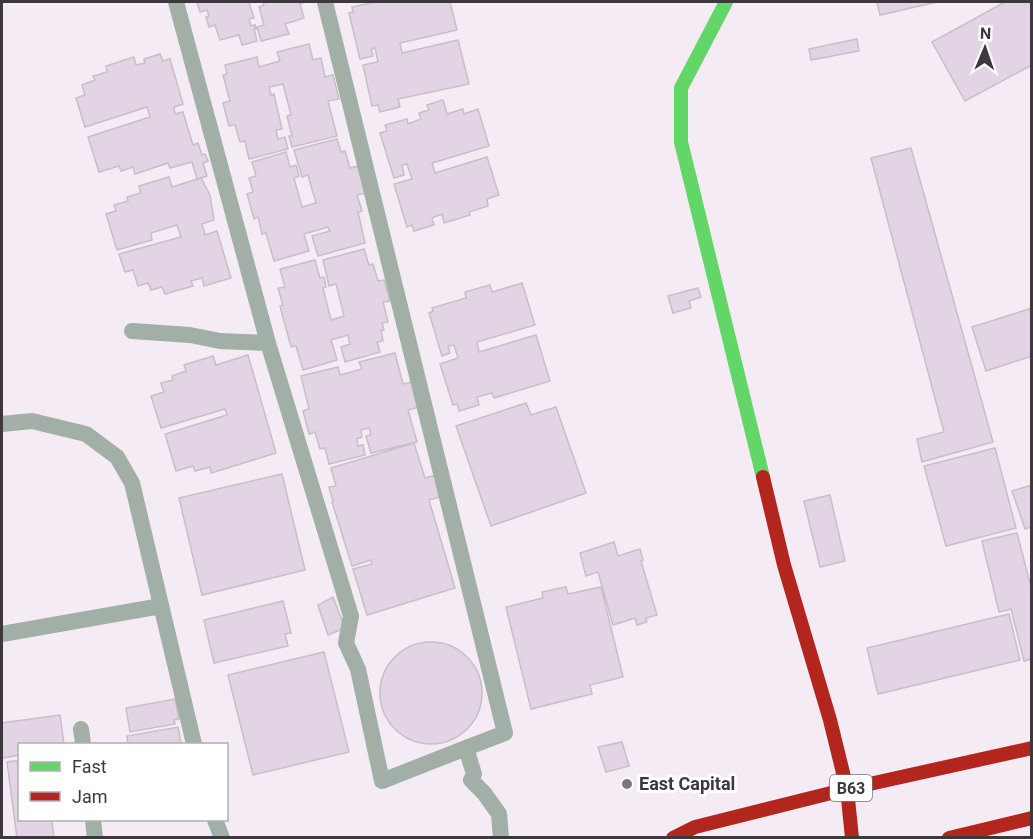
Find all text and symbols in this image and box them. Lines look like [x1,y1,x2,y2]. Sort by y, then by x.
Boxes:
north arrow [955,18,1015,78]
text: N [980,24,991,43]
legend [18,743,228,821]
text: Fast [72,756,107,777]
place label: East Capital [639,773,735,794]
road number: B63 [830,775,872,801]
marker: East Capital [620,777,634,791]
text: Jam [72,786,108,807]

